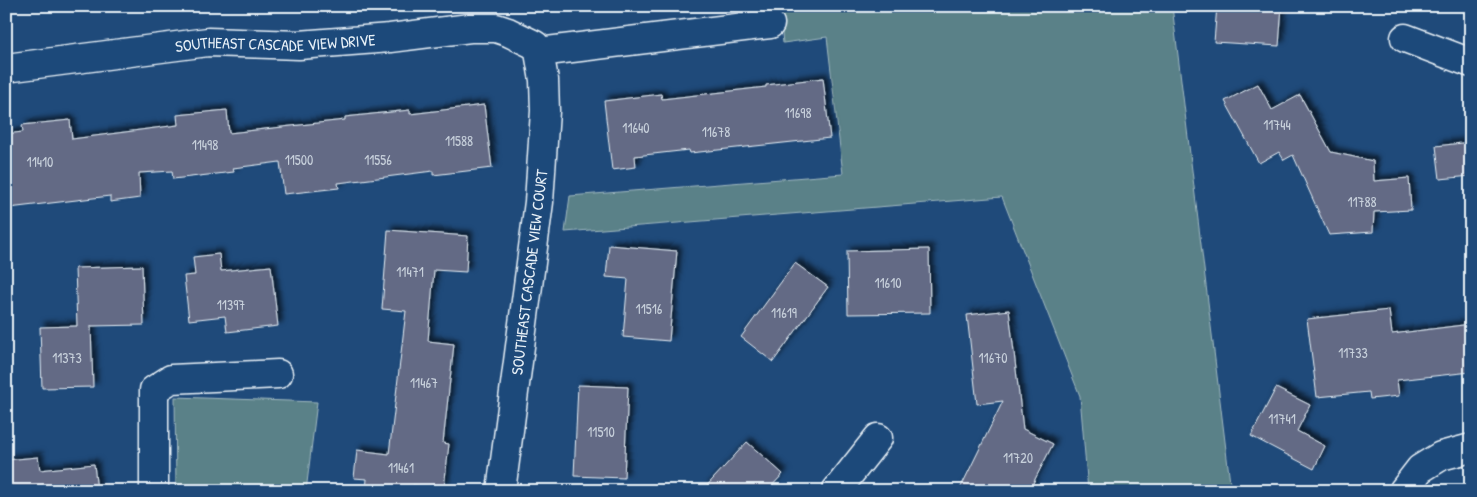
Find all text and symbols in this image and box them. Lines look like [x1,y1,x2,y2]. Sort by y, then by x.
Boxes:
street label: SOUTHEAST CASCADE VIEW DRIVE [174,28,376,57]
house number: 11698 [785,103,811,122]
house number: 11744 [1263,115,1291,134]
house number: 11640 [622,118,650,137]
house number: 11678 [702,122,730,141]
house number: 11588 [445,131,473,150]
house number: 11498 [192,135,218,154]
house number: 11500 [285,150,313,169]
house number: 11556 [364,150,392,169]
house number: 11410 [27,152,53,171]
street label: SOUTHEAST CASCADE VIEW COURT [505,168,553,376]
house number: 11788 [1347,192,1377,211]
house number: 11471 [396,262,424,281]
house number: 11610 [874,273,902,292]
house number: 11397 [217,295,245,314]
house number: 11516 [636,299,663,318]
house number: 11619 [771,303,797,322]
house number: 11733 [1338,343,1368,362]
house number: 11373 [52,348,82,367]
house number: 11670 [979,348,1007,367]
house number: 11467 [410,373,438,392]
house number: 11741 [1268,409,1296,428]
house number: 11510 [587,422,615,441]
house number: 11720 [1003,448,1033,467]
house number: 11461 [388,458,414,477]

